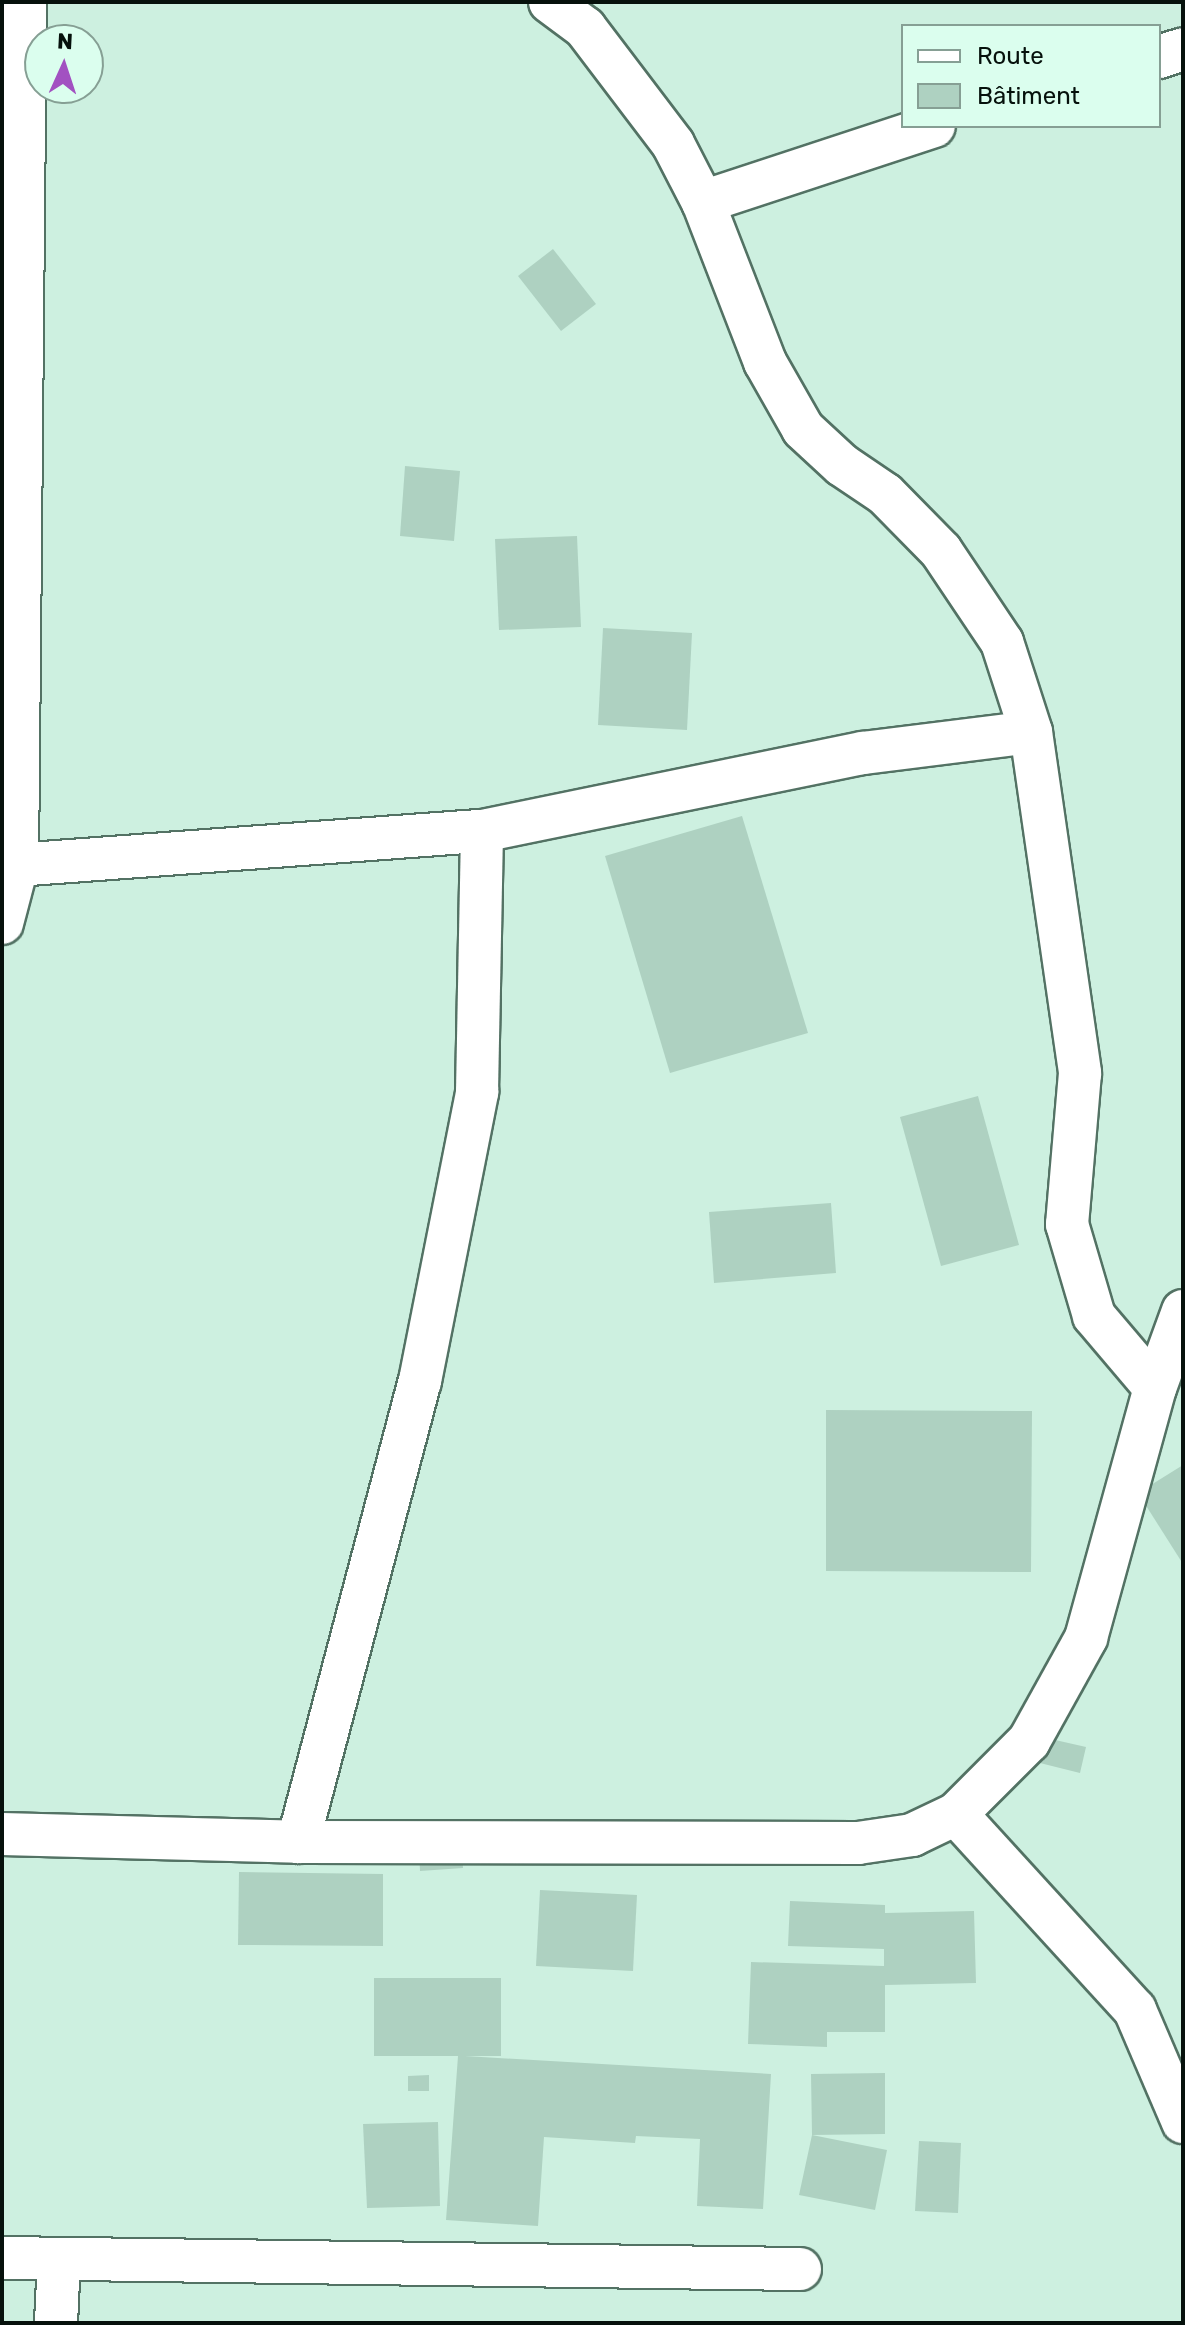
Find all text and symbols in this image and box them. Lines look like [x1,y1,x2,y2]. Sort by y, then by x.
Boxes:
north arrow [24,24,104,104]
legend [901,24,1161,128]
text: N [57,28,74,55]
text: Route [977,42,1044,70]
text: Bâtiment [977,82,1080,110]

